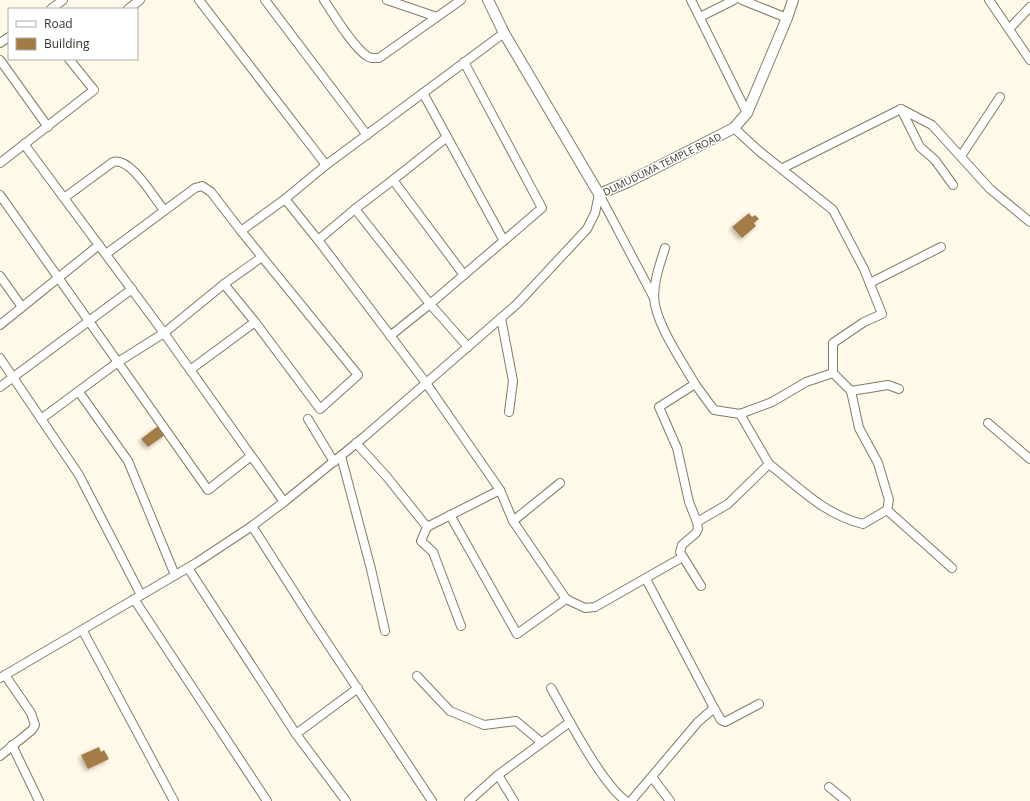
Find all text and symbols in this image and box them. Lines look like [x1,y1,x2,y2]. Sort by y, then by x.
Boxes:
legend [8,8,138,60]
text: Road [44,15,73,32]
text: Building [44,35,90,52]
street label: DUMUDUMA TEMPLE ROAD [600,129,724,199]

